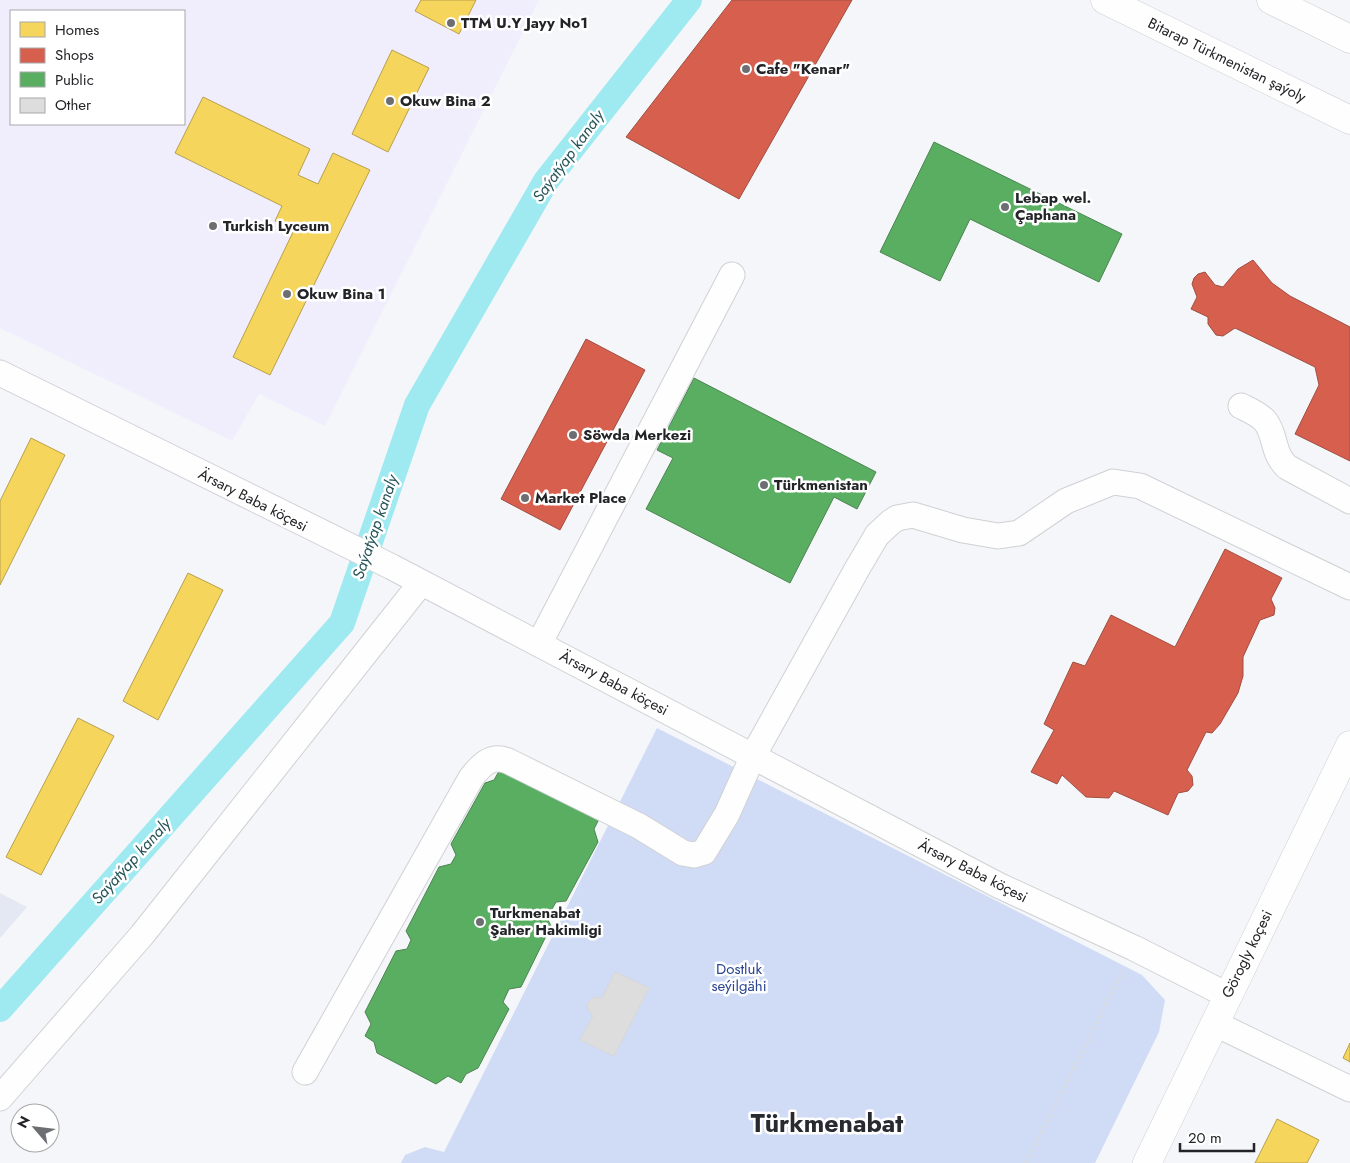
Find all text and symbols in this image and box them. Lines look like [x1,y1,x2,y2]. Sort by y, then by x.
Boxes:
legend [10,10,185,125]
place label: TTM U.Y Jayy No1 [461,12,588,34]
street label: Bitarap Türkmenistan şaýoly [1144,12,1310,108]
marker: TTM U.Y Jayy No1 [445,17,457,29]
text: Homes [55,19,99,41]
text: Shops [55,44,94,66]
place label: Cafe "Kenar" [756,58,850,80]
marker: Cafe "Kenar" [740,63,752,75]
text: Public [55,69,94,91]
place label: Okuw Bina 2 [400,90,491,112]
text: Other [55,94,92,116]
marker: Okuw Bina 2 [384,95,396,107]
water label: Saýatýap kanaly [527,104,610,207]
place label: Lebap wel. Çaphana [1015,187,1091,226]
marker: Lebap wel. Çaphana [999,201,1011,213]
place label: Turkish Lyceum [223,215,329,237]
marker: Turkish Lyceum [207,220,219,232]
place label: Okuw Bina 1 [297,283,385,305]
marker: Okuw Bina 1 [281,288,293,300]
place label: Söwda Merkezi [583,424,691,446]
marker: Söwda Merkezi [567,429,579,441]
street label: Ärsary Baba köçesi [194,463,312,537]
water label: Saýatýap kanaly [346,471,404,582]
place label: Türkmenistan [774,474,868,496]
marker: Türkmenistan [758,479,770,491]
place label: Market Place [535,487,627,509]
marker: Market Place [519,492,531,504]
street label: Ärsary Baba köçesi [556,645,672,721]
water label: Saýatýap kanaly [86,812,177,909]
street label: Ärsary Baba köçesi [914,834,1032,908]
place label: Turkmenabat Şaher Hakimligi [490,902,602,941]
street label: Görogly koçesi [1216,906,1278,1002]
marker: Turkmenabat Şaher Hakimligi [474,916,486,928]
park label: Dostluk seýilgähi [711,958,767,997]
north arrow [10,1103,60,1153]
district label: Türkmenabat [751,1105,903,1141]
text: N [12,1112,35,1132]
scale bar [1180,1120,1254,1152]
text: 20 m [1188,1127,1222,1149]

